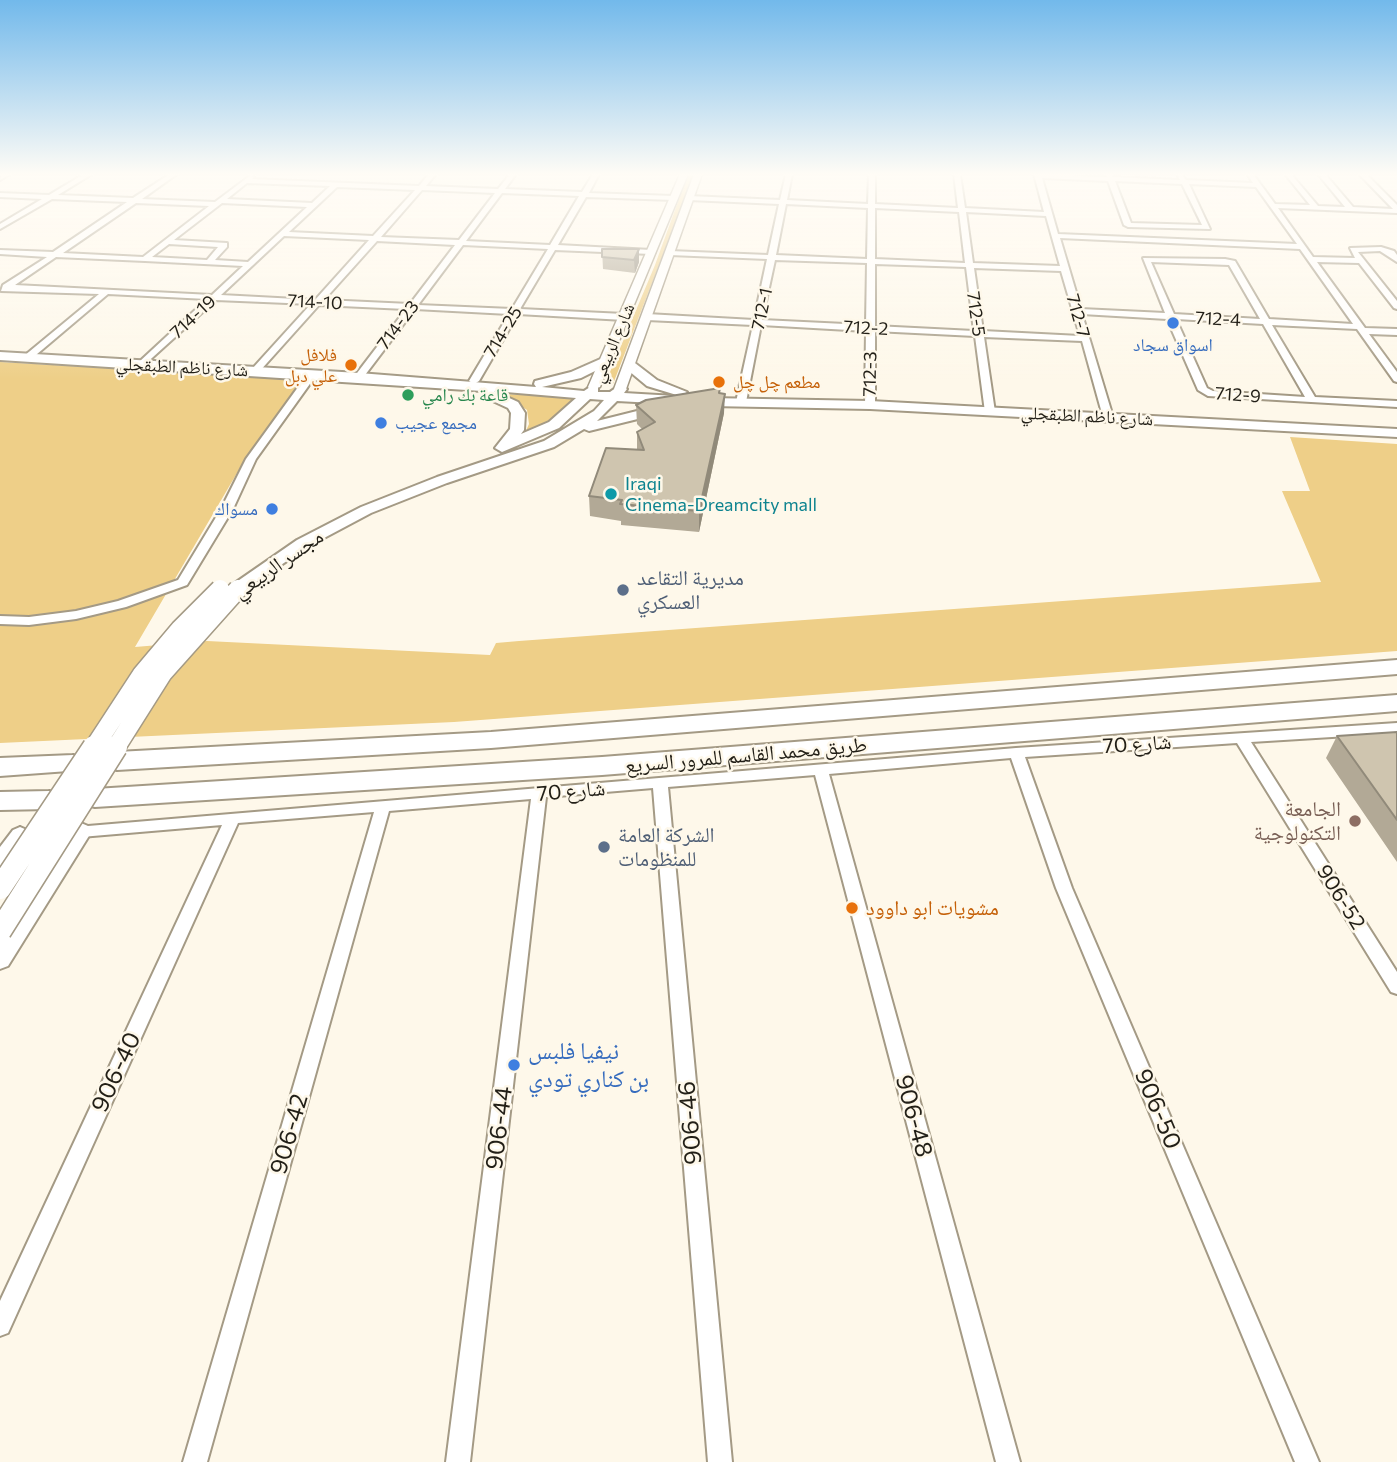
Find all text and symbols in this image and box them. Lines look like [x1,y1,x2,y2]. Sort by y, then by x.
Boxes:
street label: 712-1 [747,286,777,332]
street label: 714-10 [287,290,343,314]
street label: 712-5 [962,290,990,338]
street label: 714-19 [166,291,220,343]
street label: 712-7 [1062,292,1094,340]
street label: 714-23 [373,296,423,354]
street label: شارع الربيعي [587,300,639,386]
street label: 714-25 [479,302,527,362]
street label: 712-4 [1195,307,1241,331]
marker: اسواق سجاد [1165,315,1181,331]
street label: 712-2 [843,316,889,340]
place label: اسواق سجاد [1133,334,1213,356]
place label: فلافل علي دبل [285,344,337,386]
street label: 712-3 [859,351,881,397]
street label: شارع ناظم الطبقجلي [115,353,249,381]
marker: فلافل علي دبل [343,357,359,373]
place label: مطعم چل چل [733,371,821,393]
marker: مطعم چل چل [711,374,727,390]
street label: 712-9 [1214,383,1262,407]
place label: قاعة بك رامي [422,384,508,406]
marker: قاعة بك رامي [400,387,416,403]
street label: شارع ناظم الطبقجلي [1020,402,1154,430]
place label: مجمع عجيب [395,412,477,434]
marker: مجمع عجيب [373,415,389,431]
place label: Iraqi Cinema-Dreamcity mall [625,473,817,516]
marker: Iraqi Cinema-Dreamcity mall [603,486,619,502]
place label: مسواك [215,498,258,520]
marker: مسواك [264,501,280,517]
street label: مجسر الربيعي [228,524,328,604]
place label: مديرية التقاعد العسكري [637,565,744,615]
marker: مديرية التقاعد العسكري [615,582,631,598]
street label: شارع 70 [1102,729,1172,759]
street label: طريق محمد القاسم للمرور السريع [624,732,868,778]
street label: شارع 70 [536,775,606,807]
place label: الجامعة التكنولوجية [1254,796,1341,846]
marker: الجامعة التكنولوجية [1347,813,1363,829]
place label: الشركة العامة للمنظومات [618,822,715,872]
marker: الشركة العامة للمنظومات [596,839,612,855]
street label: 906-52 [1311,860,1371,934]
place label: مشويات ابو داوود [866,895,999,921]
marker: مشويات ابو داوود [844,900,860,916]
street label: 906-40 [85,1027,147,1117]
place label: نيفيا فلبس بن كناري تودي [528,1037,649,1093]
marker: نيفيا فلبس بن كناري تودي [506,1057,522,1073]
street label: 906-50 [1128,1065,1188,1153]
street label: 906-48 [889,1072,939,1160]
street label: 906-46 [672,1080,708,1166]
street label: 906-44 [480,1085,518,1171]
street label: 906-42 [264,1090,314,1178]

